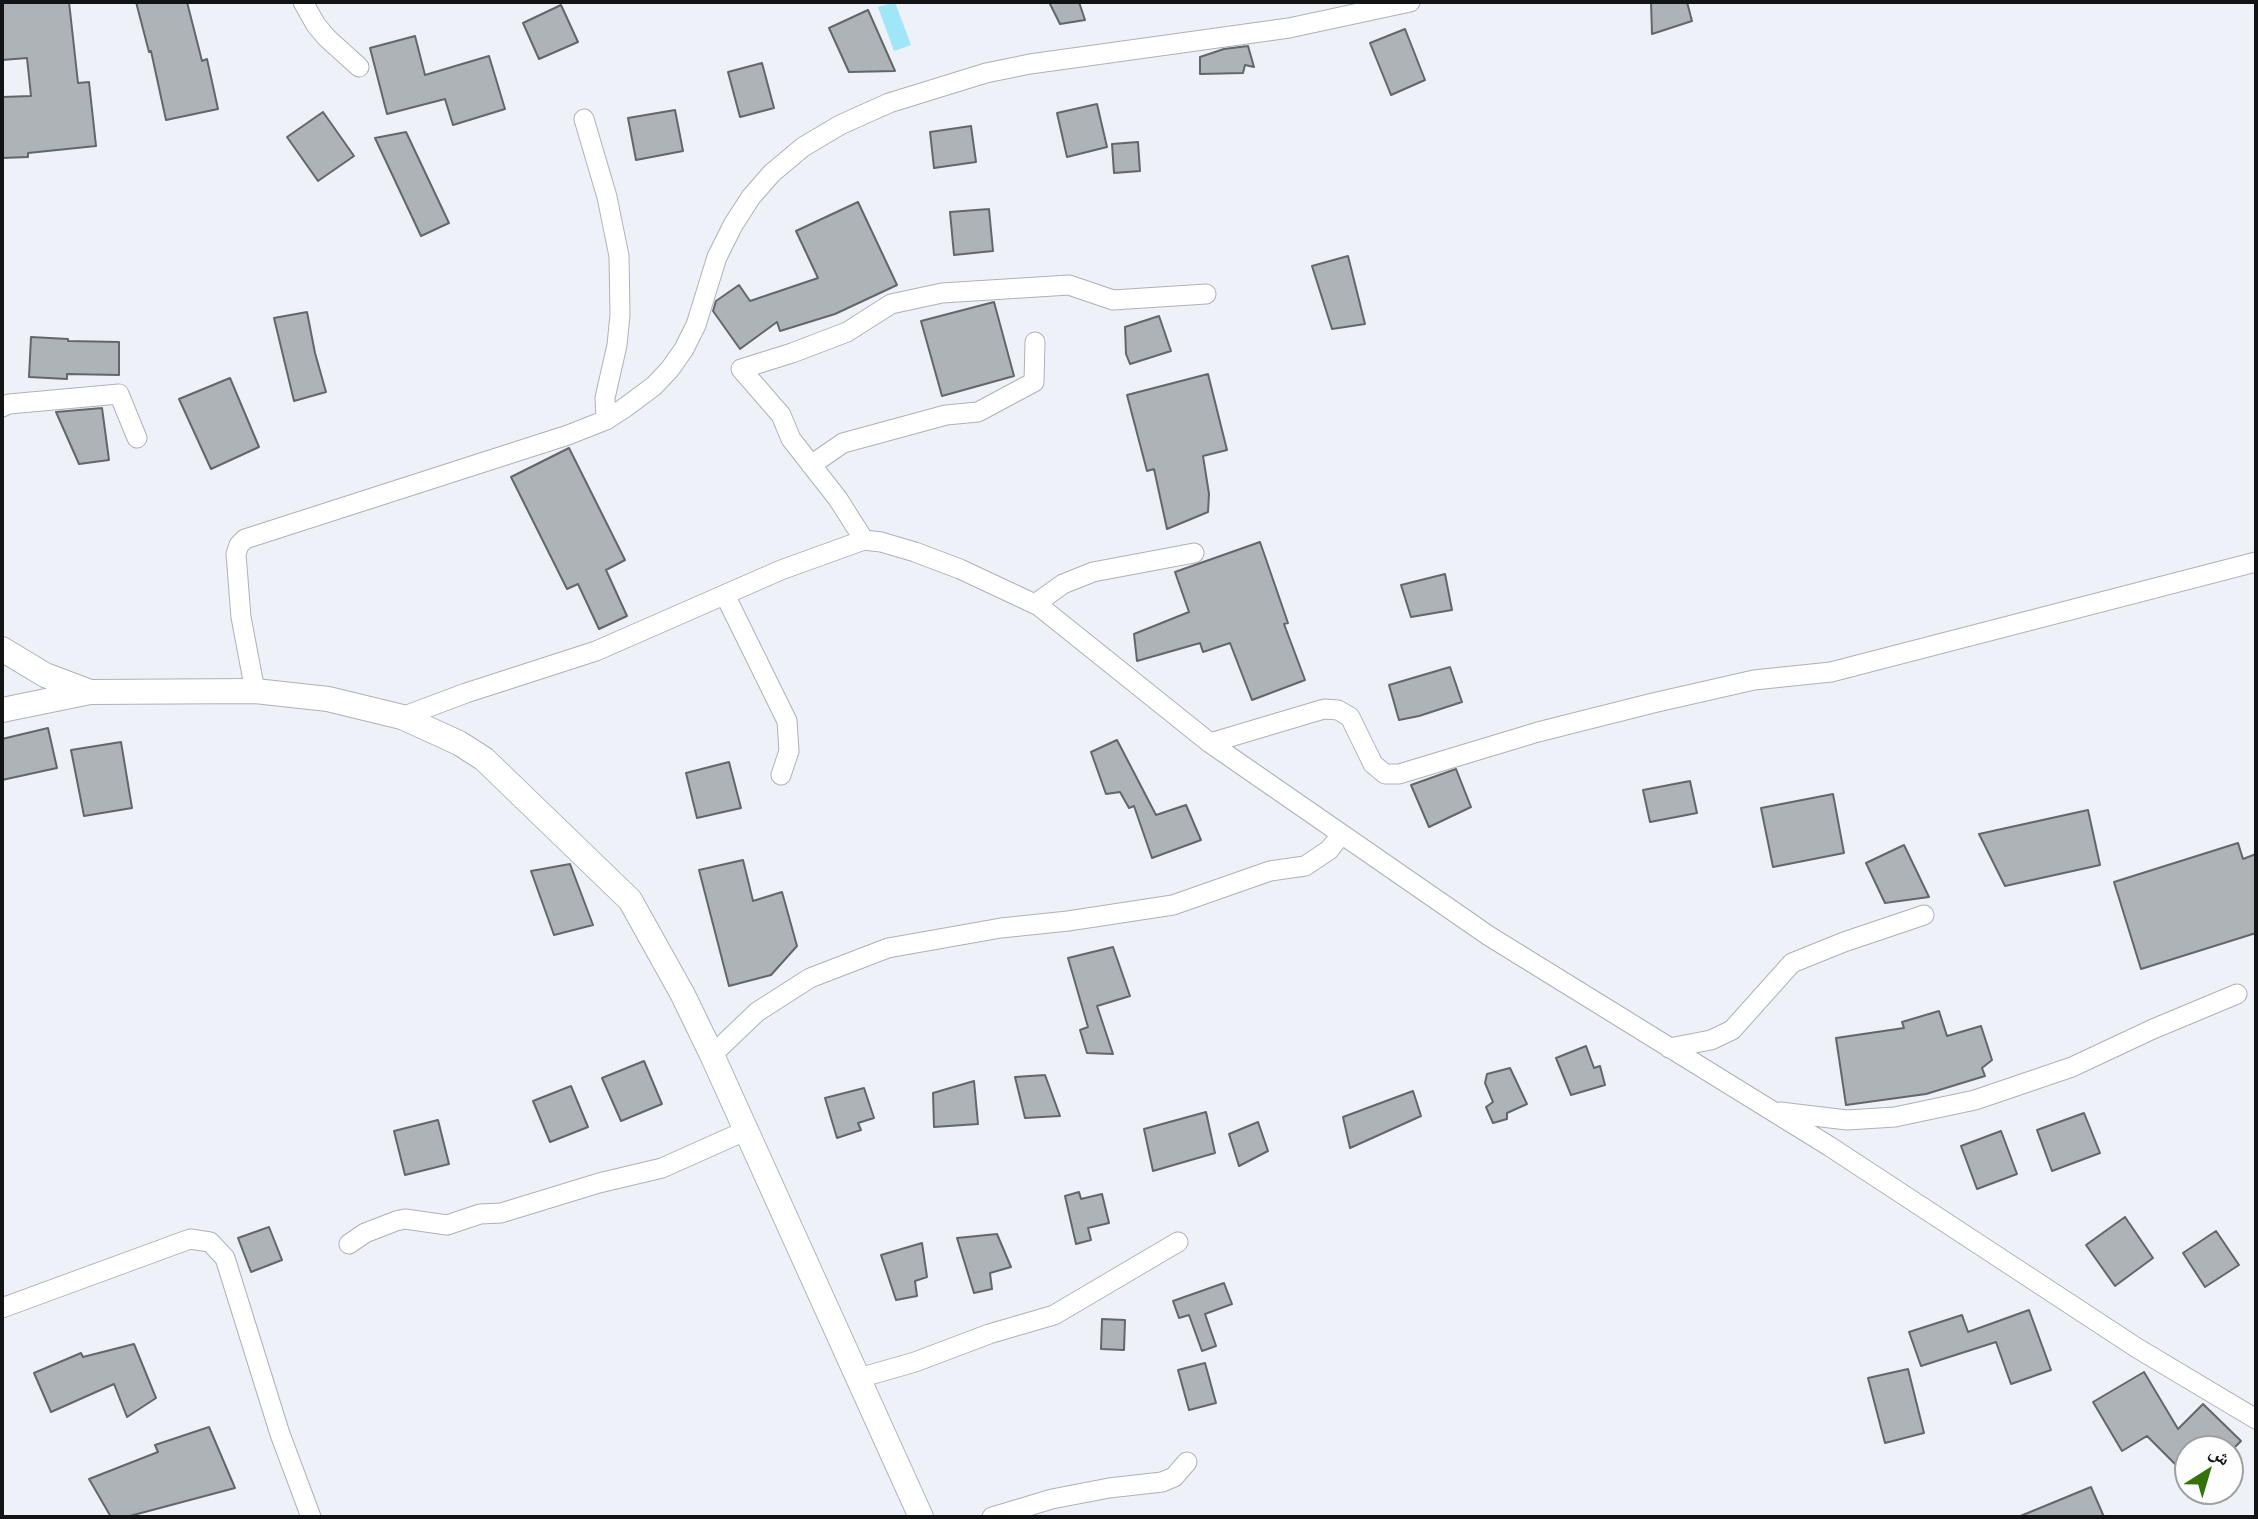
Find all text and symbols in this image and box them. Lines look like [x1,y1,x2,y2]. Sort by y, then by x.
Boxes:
north arrow [2174,1435,2244,1505]
text: ش [2206,1439,2236,1470]

